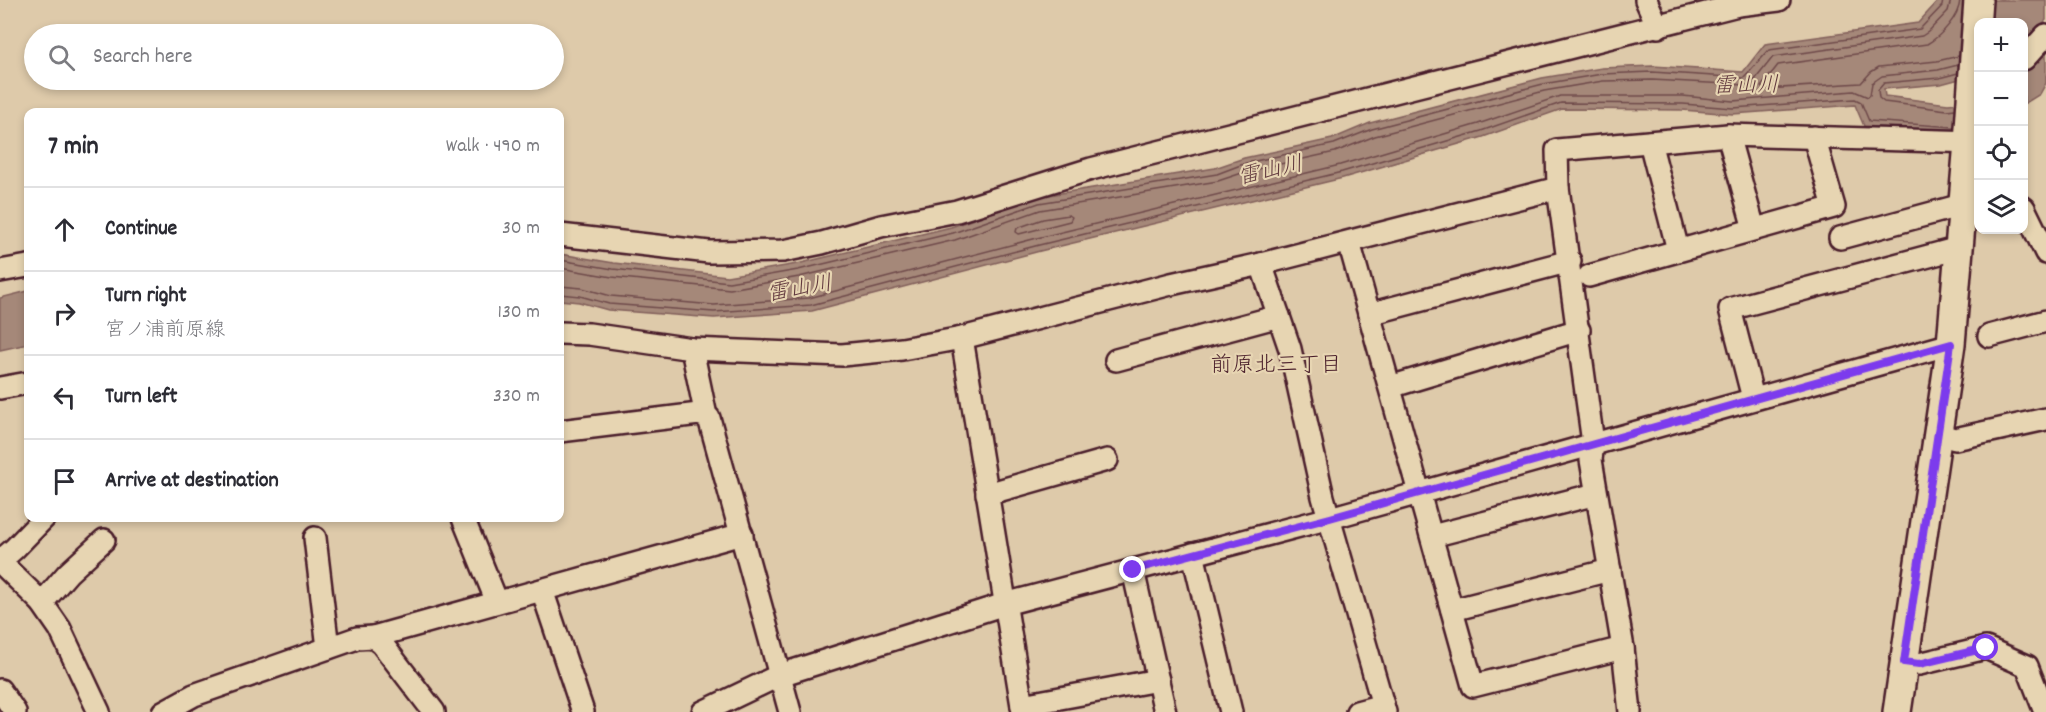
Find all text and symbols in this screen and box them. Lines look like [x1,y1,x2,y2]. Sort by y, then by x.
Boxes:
map controls [1974,18,2028,234]
button: + [1974,18,2028,72]
search box [24,24,564,90]
icon: search [45,41,78,74]
text: Search here [93,42,192,73]
water label: 雷山川 [1713,71,1779,103]
button: − [1974,72,2028,126]
button: locate [1974,126,2028,180]
text: 7 min [48,129,99,166]
text: Walk · 490 m [446,133,540,161]
water label: 雷山川 [1235,149,1307,195]
button: layers [1974,180,2028,234]
icon: ahead [48,213,81,246]
text: Continue [105,214,177,245]
text: 30 m [502,215,540,243]
water label: 雷山川 [765,269,835,311]
text: Turn right [105,281,187,312]
icon: right [48,297,81,330]
text: 130 m [498,299,540,327]
text: 宮ノ浦前原線 [105,317,225,345]
district label: 前原北三丁目 [1210,351,1342,382]
icon: left [48,381,81,414]
text: Turn left [105,382,177,413]
text: 330 m [493,383,540,411]
icon: arrive [48,465,81,498]
text: Arrive at destination [105,466,279,497]
route end [1119,556,1145,582]
route start [1972,634,1998,660]

